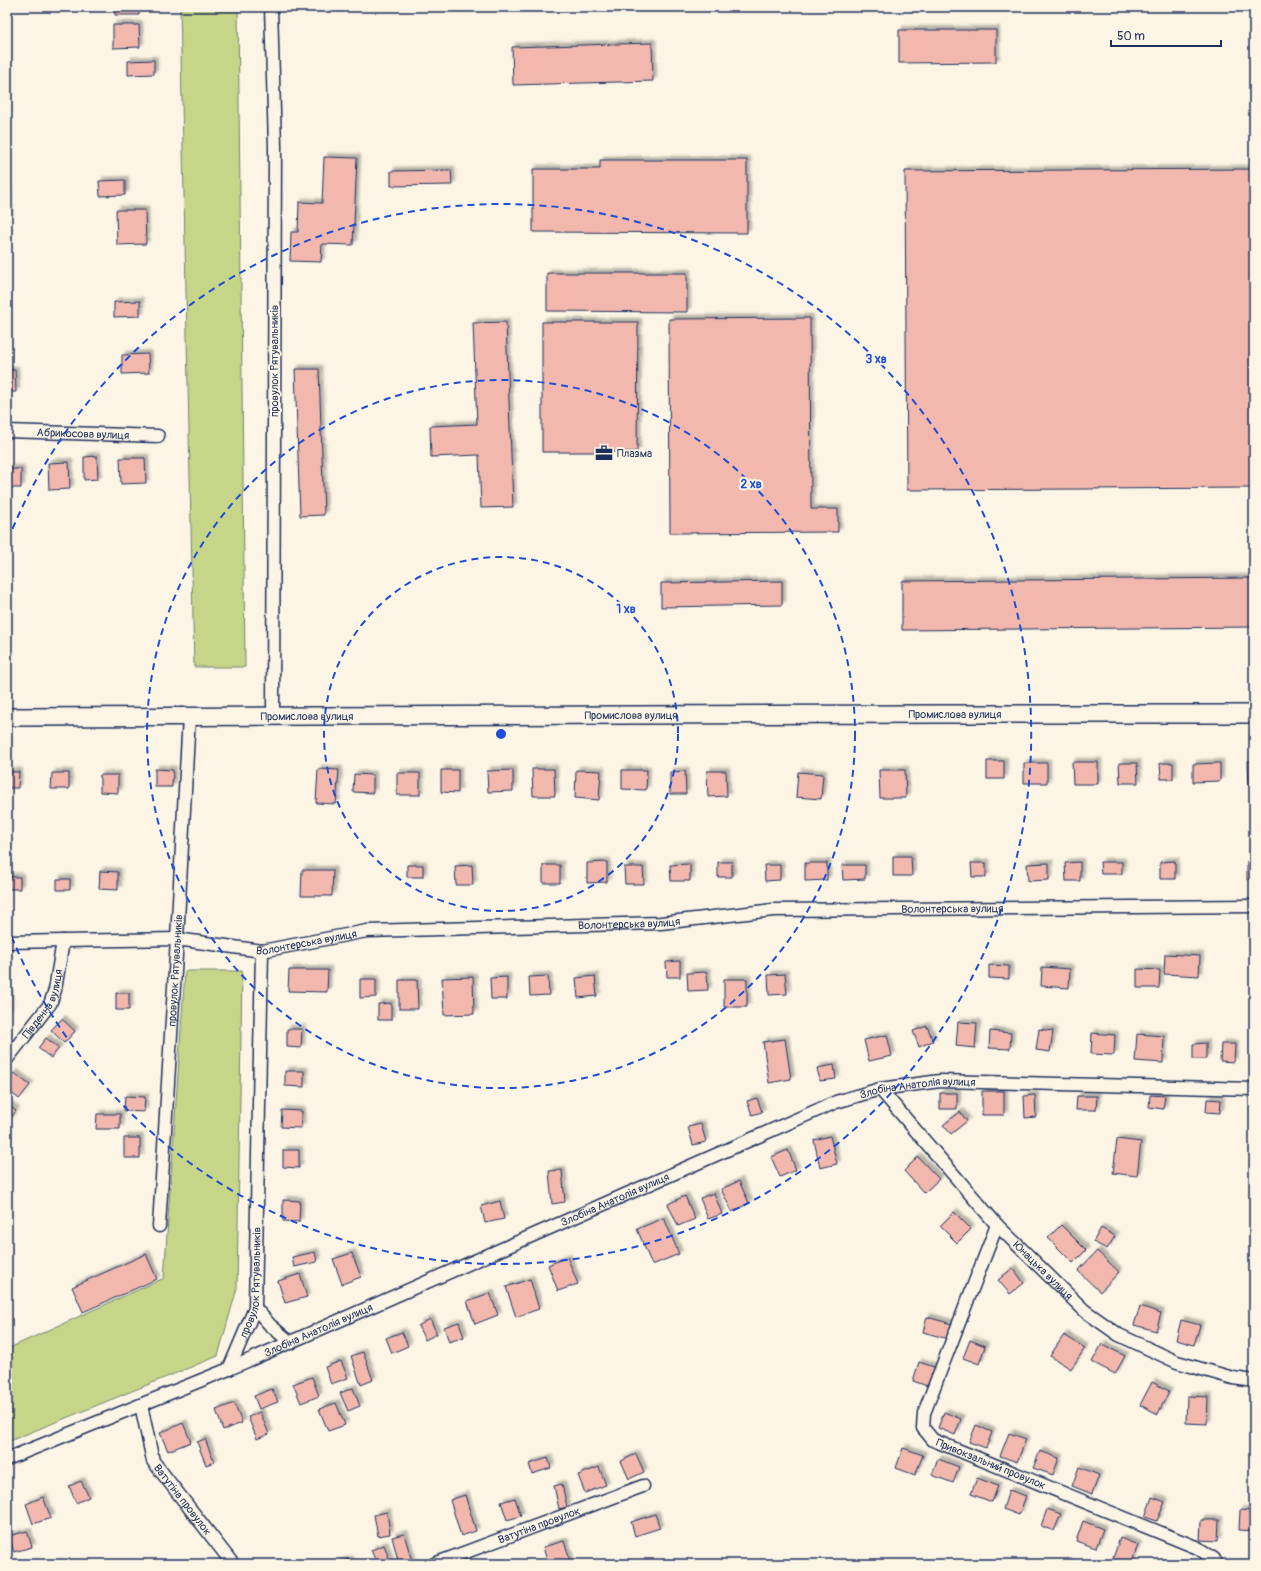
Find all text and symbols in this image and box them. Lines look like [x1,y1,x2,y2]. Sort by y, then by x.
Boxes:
scale bar [1111,22,1221,48]
text: 50 m [1117,29,1145,44]
street label: провулок Рятувальників [268,305,281,417]
text: 3 хв [865,352,887,367]
street label: Абрикосова вулиця [36,425,129,442]
office icon: Плазма [594,443,614,463]
place label: Плазма [617,447,652,460]
text: 2 хв [740,477,762,492]
text: 1 хв [616,602,636,617]
street label: Промислова вулиця [908,707,1002,721]
street label: Промислова вулиця [584,708,678,722]
street label: Промислова вулиця [260,709,354,723]
centre of rings [494,727,508,741]
street label: Волонтерська вулиця [901,902,1004,915]
street label: провулок Рятувальників [165,914,185,1027]
street label: Волонтерська вулиця [578,914,681,932]
street label: Волонтерська вулиця [255,927,358,957]
street label: Південна вулиця [19,968,65,1041]
street label: Злобіна Анатолія вулиця [858,1075,976,1101]
street label: Злобіна Анатолія вулиця [559,1170,671,1229]
street label: провулок Рятувальників [237,1227,263,1340]
street label: Юнацька вулиця [1011,1238,1076,1302]
street label: Злобіна Анатолія вулиця [262,1300,374,1359]
street label: Привокзальний провулок [934,1435,1048,1492]
street label: Ватутіна провулок [151,1461,215,1538]
street label: Ватутіна провулок [496,1504,582,1546]

